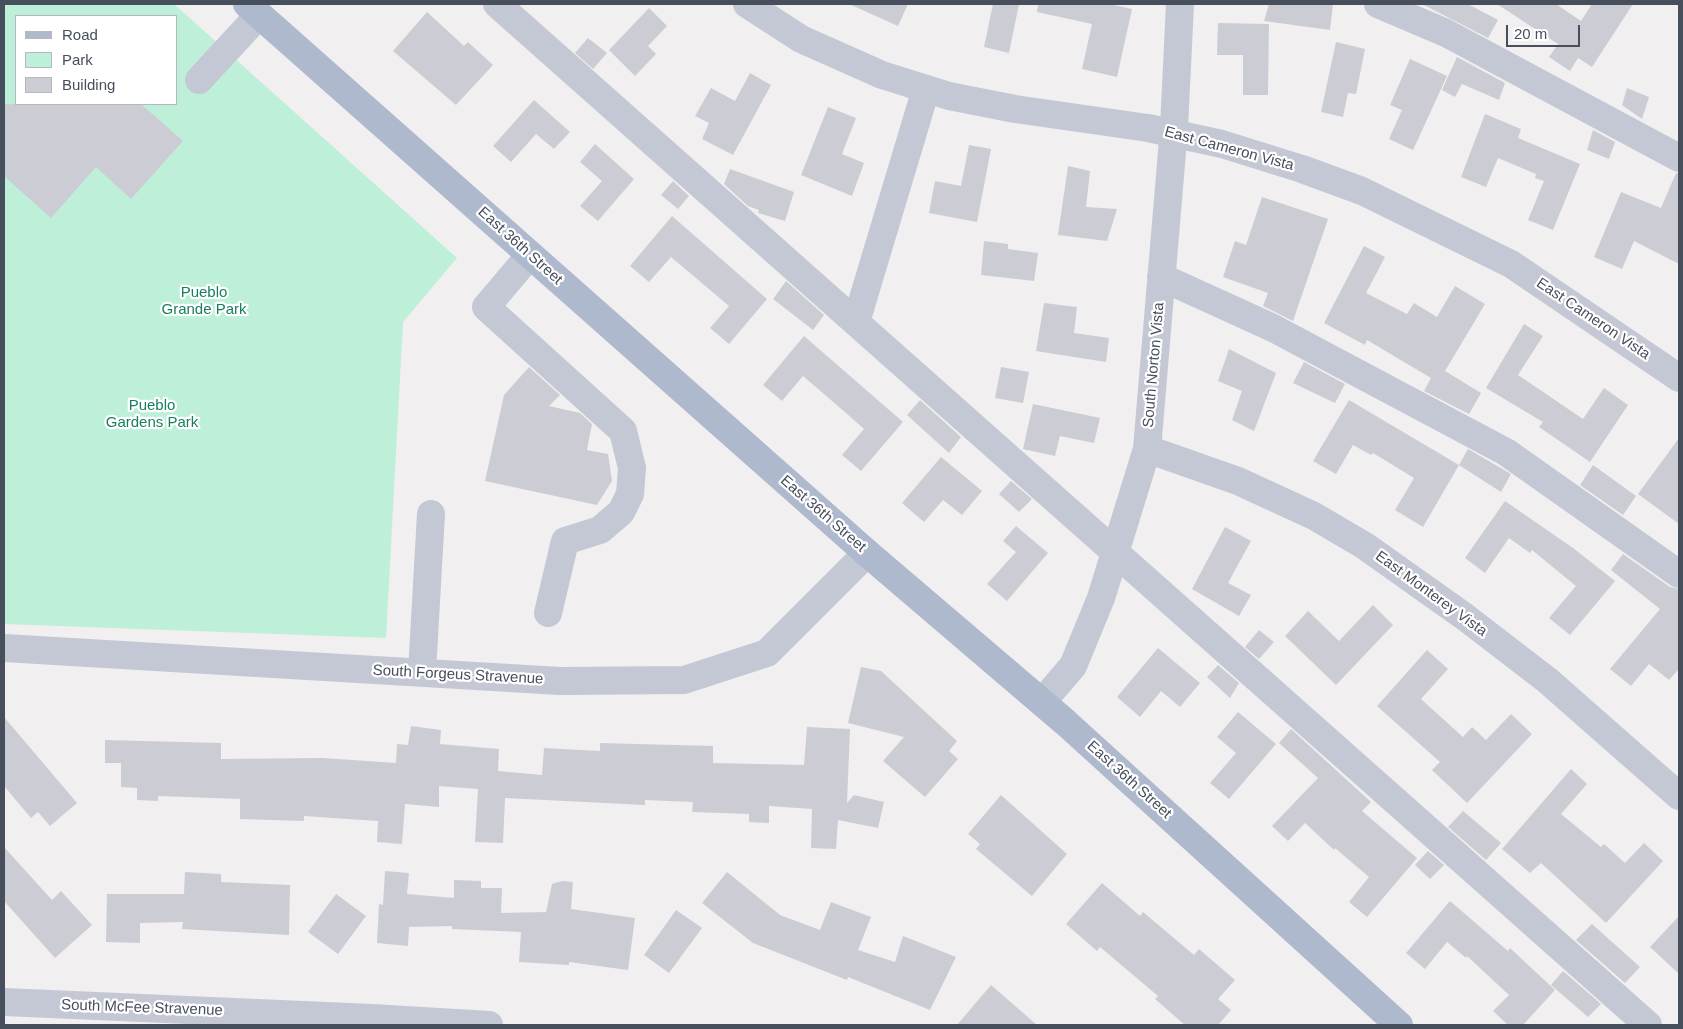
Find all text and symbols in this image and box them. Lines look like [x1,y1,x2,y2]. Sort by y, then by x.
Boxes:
legend [15,15,178,105]
scale bar [1508,15,1582,47]
text: 20 m [1514,25,1547,42]
text: Road [62,26,98,43]
text: Park [62,51,93,68]
text: Building [62,76,115,93]
street label: East Cameron Vista [1162,123,1296,175]
street label: East 36th Street [474,203,566,289]
street label: East Cameron Vista [1533,274,1653,364]
park label: Pueblo Grande Park [161,284,247,319]
street label: South Norton Vista [1140,302,1168,428]
park label: Pueblo Gardens Park [106,397,198,432]
street label: East 36th Street [777,472,869,556]
street label: East Monterey Vista [1372,547,1490,641]
street label: South Forgeus Stravenue [372,662,544,688]
street label: East 36th Street [1083,737,1175,823]
street label: South McFee Stravenue [61,996,223,1020]

